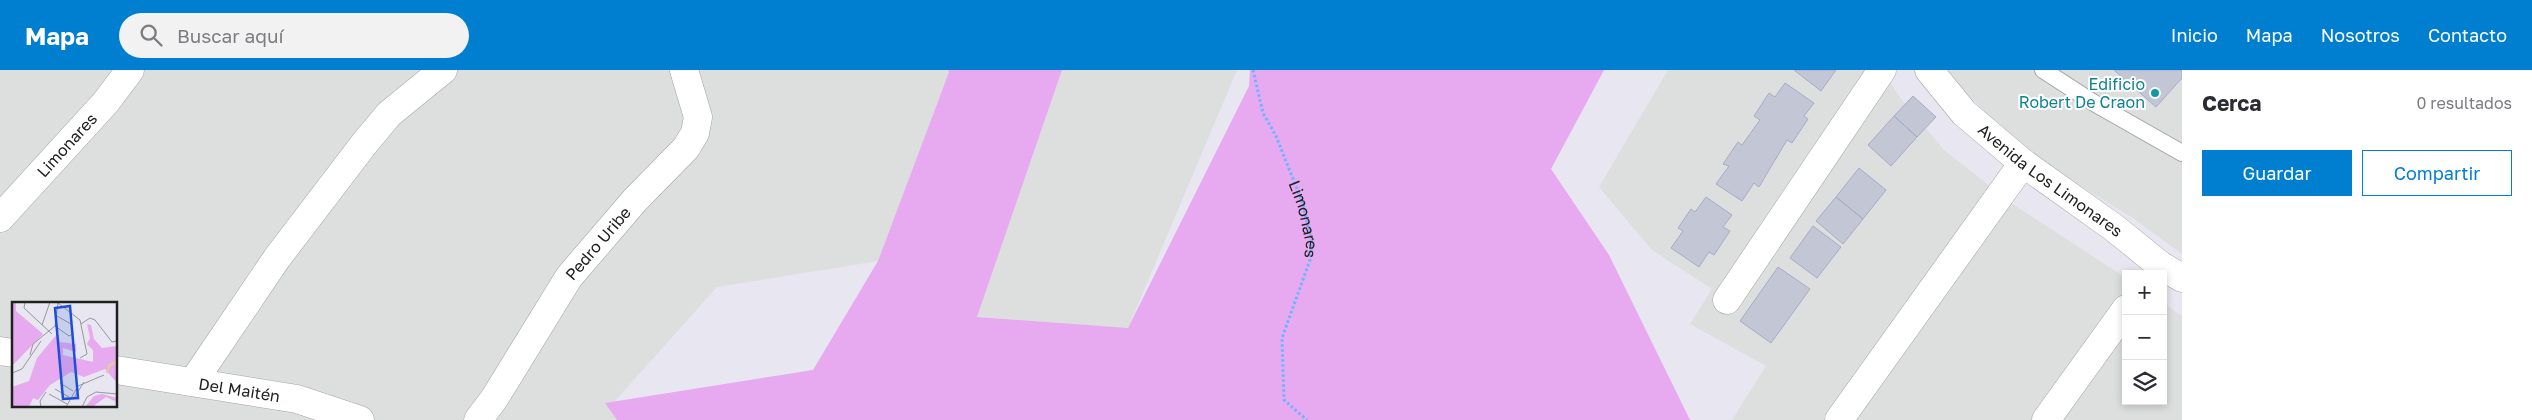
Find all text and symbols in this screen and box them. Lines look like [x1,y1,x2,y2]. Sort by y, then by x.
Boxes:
search box [119,13,469,58]
text: Mapa [25,21,89,50]
icon: search [137,21,165,49]
text: Buscar aquí [177,24,284,47]
text: Inicio [2171,24,2218,46]
text: Mapa [2246,24,2293,46]
text: Nosotros [2321,24,2400,46]
text: Contacto [2428,24,2507,46]
place label: Edificio Robert De Craon [2019,74,2145,112]
marker: Edificio Robert De Craon [2149,87,2161,99]
text: Cerca [2202,90,2261,116]
text: 0 resultados [2416,93,2512,113]
street label: Limonares [32,109,101,181]
street label: Avenida Los Limonares [1974,119,2127,241]
button: Guardar [2202,150,2352,196]
button: Compartir [2362,150,2512,196]
street label: Limonares [1285,177,1322,259]
street label: Pedro Uribe [561,202,635,284]
map controls [2122,270,2167,405]
button: + [2122,270,2167,315]
inset map [12,302,118,408]
button: − [2122,315,2167,360]
button: layers [2122,360,2167,405]
street label: Del Maitén [197,373,282,406]

